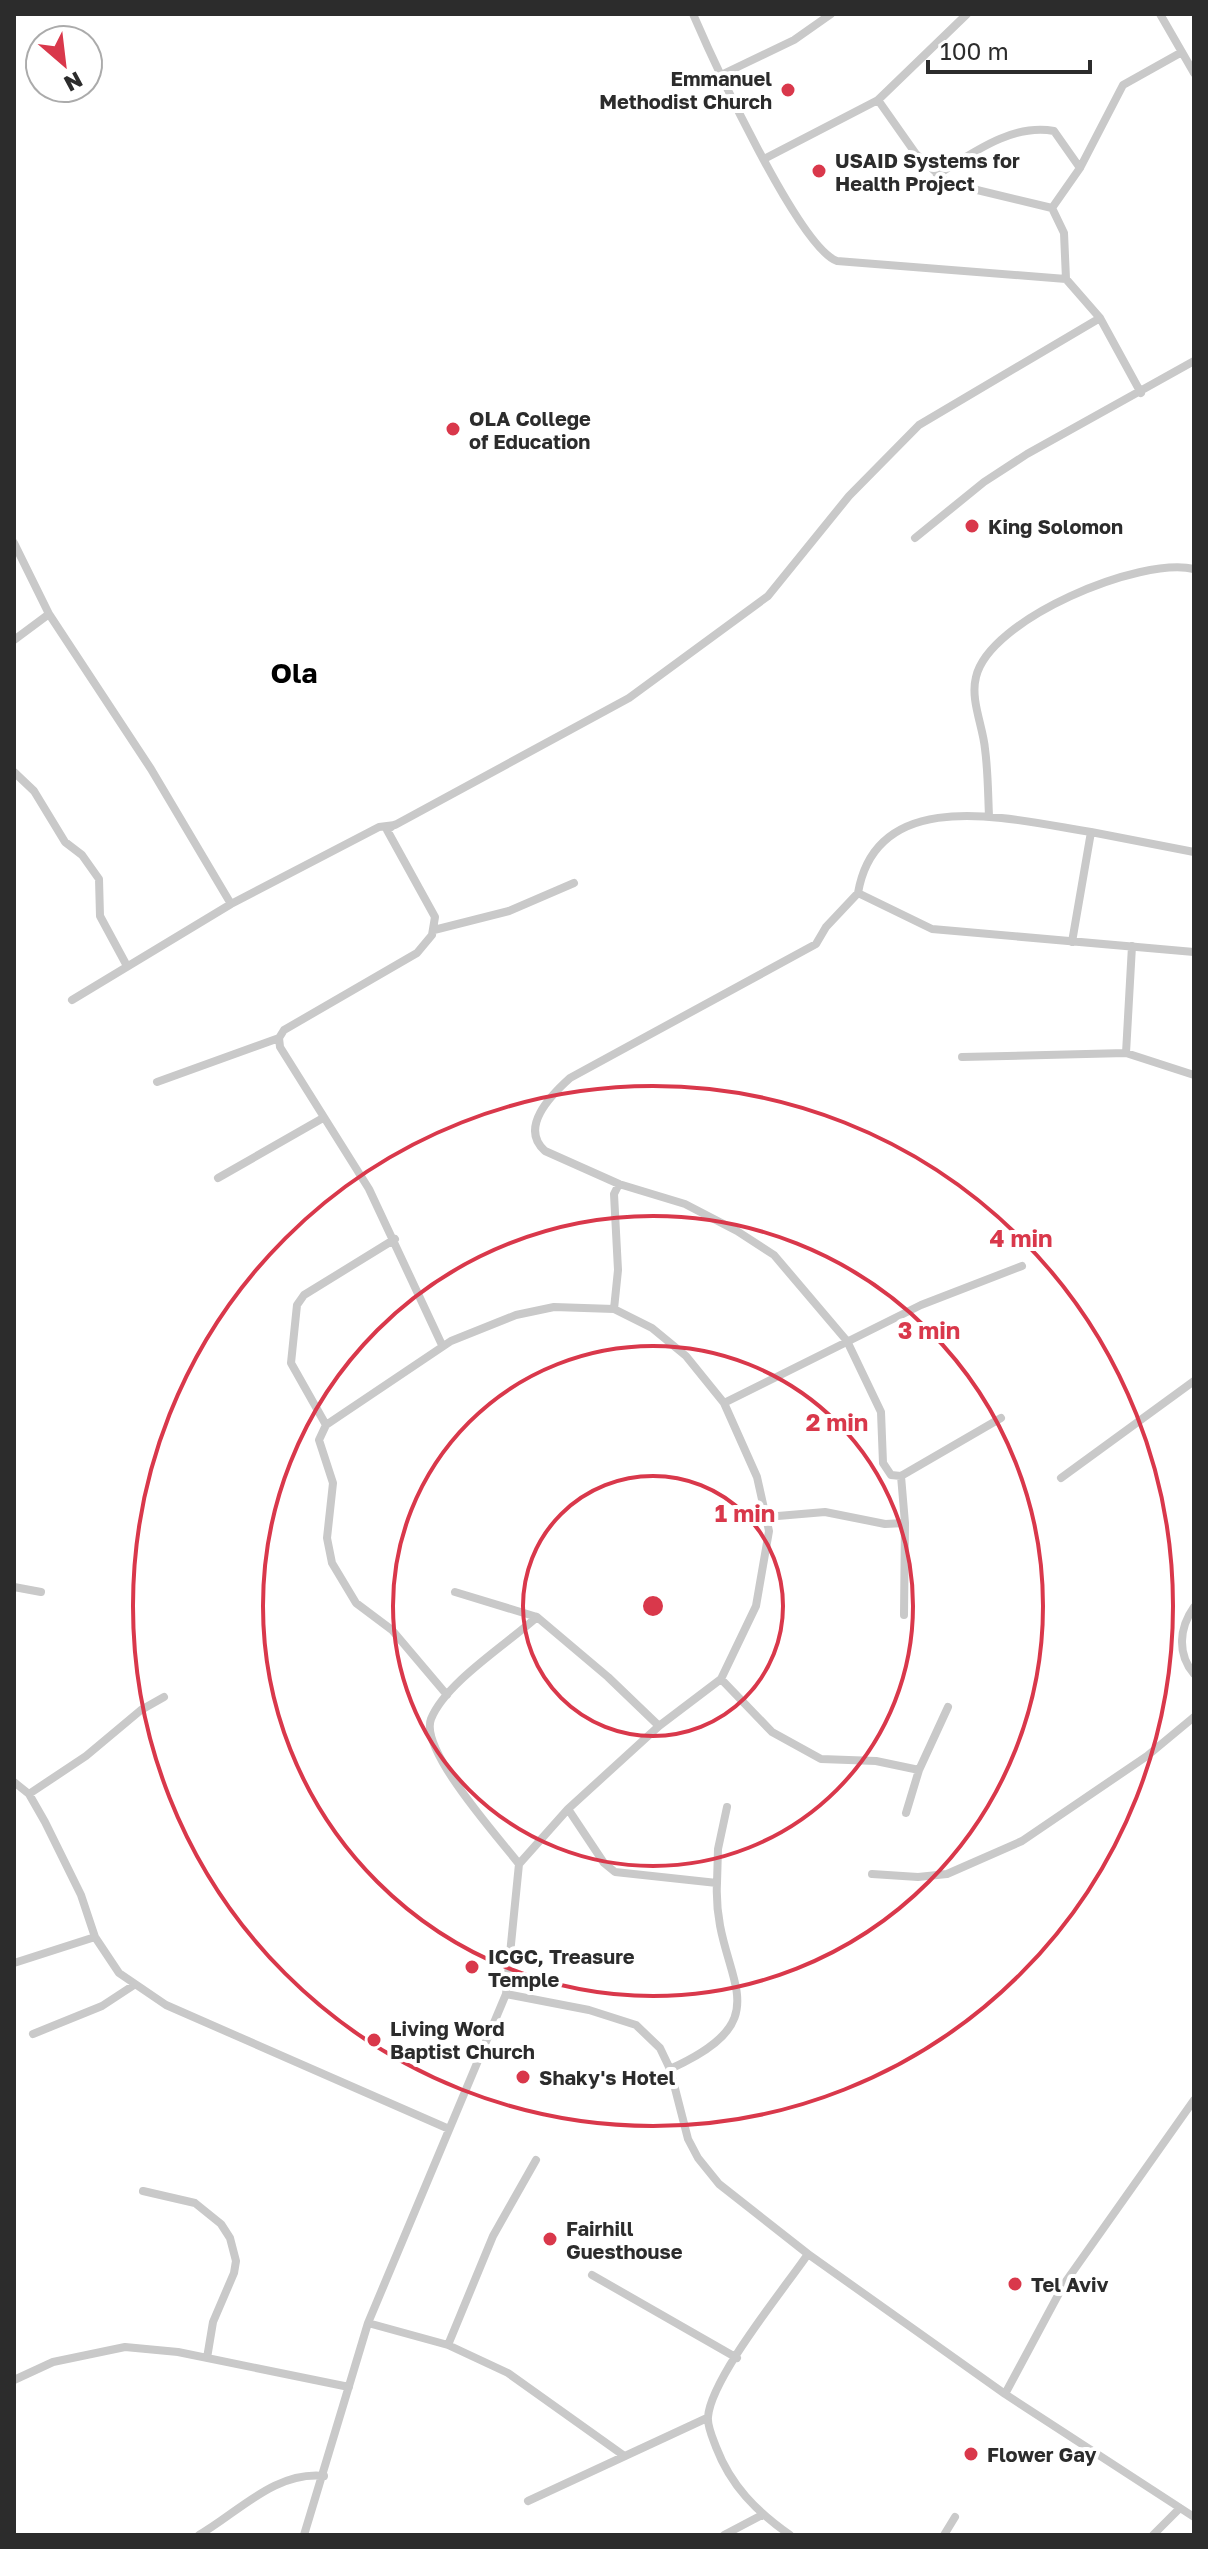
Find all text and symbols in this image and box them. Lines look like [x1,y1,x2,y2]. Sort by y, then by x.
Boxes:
north arrow [24,24,104,104]
scale bar [928,24,1090,74]
text: 100 m [940,36,1009,65]
text: N [60,66,87,98]
place label: Emmanuel Methodist Church [599,66,772,113]
marker: Emmanuel Methodist Church [779,81,797,99]
place label: USAID Systems for Health Project [835,148,1020,195]
marker: USAID Systems for Health Project [810,162,828,180]
place label: OLA College of Education [469,406,591,453]
marker: OLA College of Education [444,420,462,438]
place label: King Solomon [988,514,1123,538]
marker: King Solomon [963,517,981,535]
district label: Ola [270,656,318,689]
text: 4 min [989,1223,1053,1252]
text: 3 min [898,1315,960,1344]
text: 2 min [806,1407,868,1436]
text: 1 min [715,1498,775,1527]
centre of rings [639,1592,667,1620]
place label: ICGC, Treasure Temple [488,1944,635,1991]
marker: ICGC, Treasure Temple [463,1958,481,1976]
place label: Living Word Baptist Church [390,2016,535,2063]
marker: Living Word Baptist Church [365,2031,383,2049]
place label: Shaky's Hotel [539,2065,675,2089]
marker: Shaky's Hotel [514,2068,532,2086]
place label: Fairhill Guesthouse [566,2216,683,2263]
marker: Fairhill Guesthouse [541,2230,559,2248]
place label: Tel Aviv [1031,2272,1108,2296]
marker: Tel Aviv [1006,2275,1024,2293]
place label: Flower Gay [987,2442,1097,2466]
marker: Flower Gay [962,2445,980,2463]

